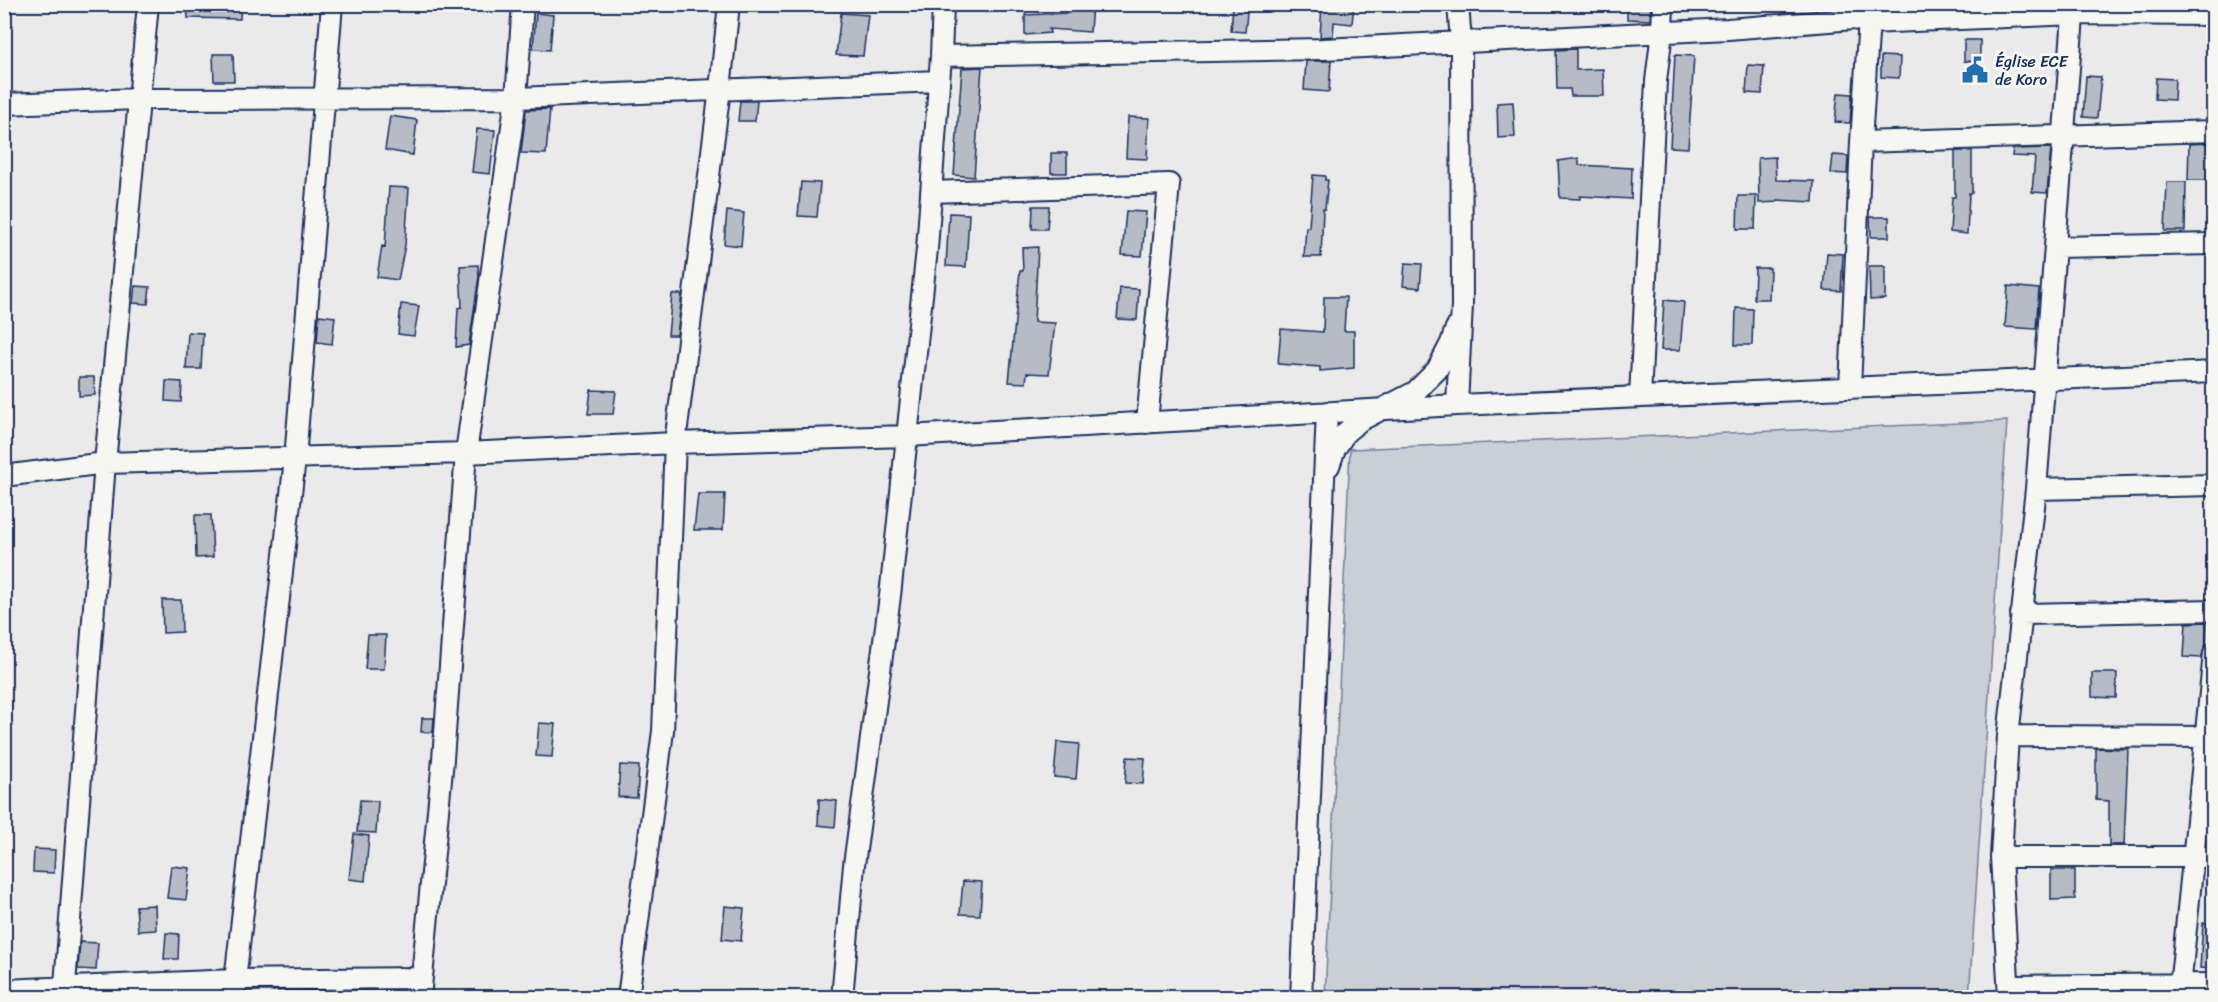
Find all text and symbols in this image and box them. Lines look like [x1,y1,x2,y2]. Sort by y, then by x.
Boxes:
place label: Église ECE de Koro [1995,47,2069,94]
public building icon: Église ECE de Koro [1960,55,1990,85]

